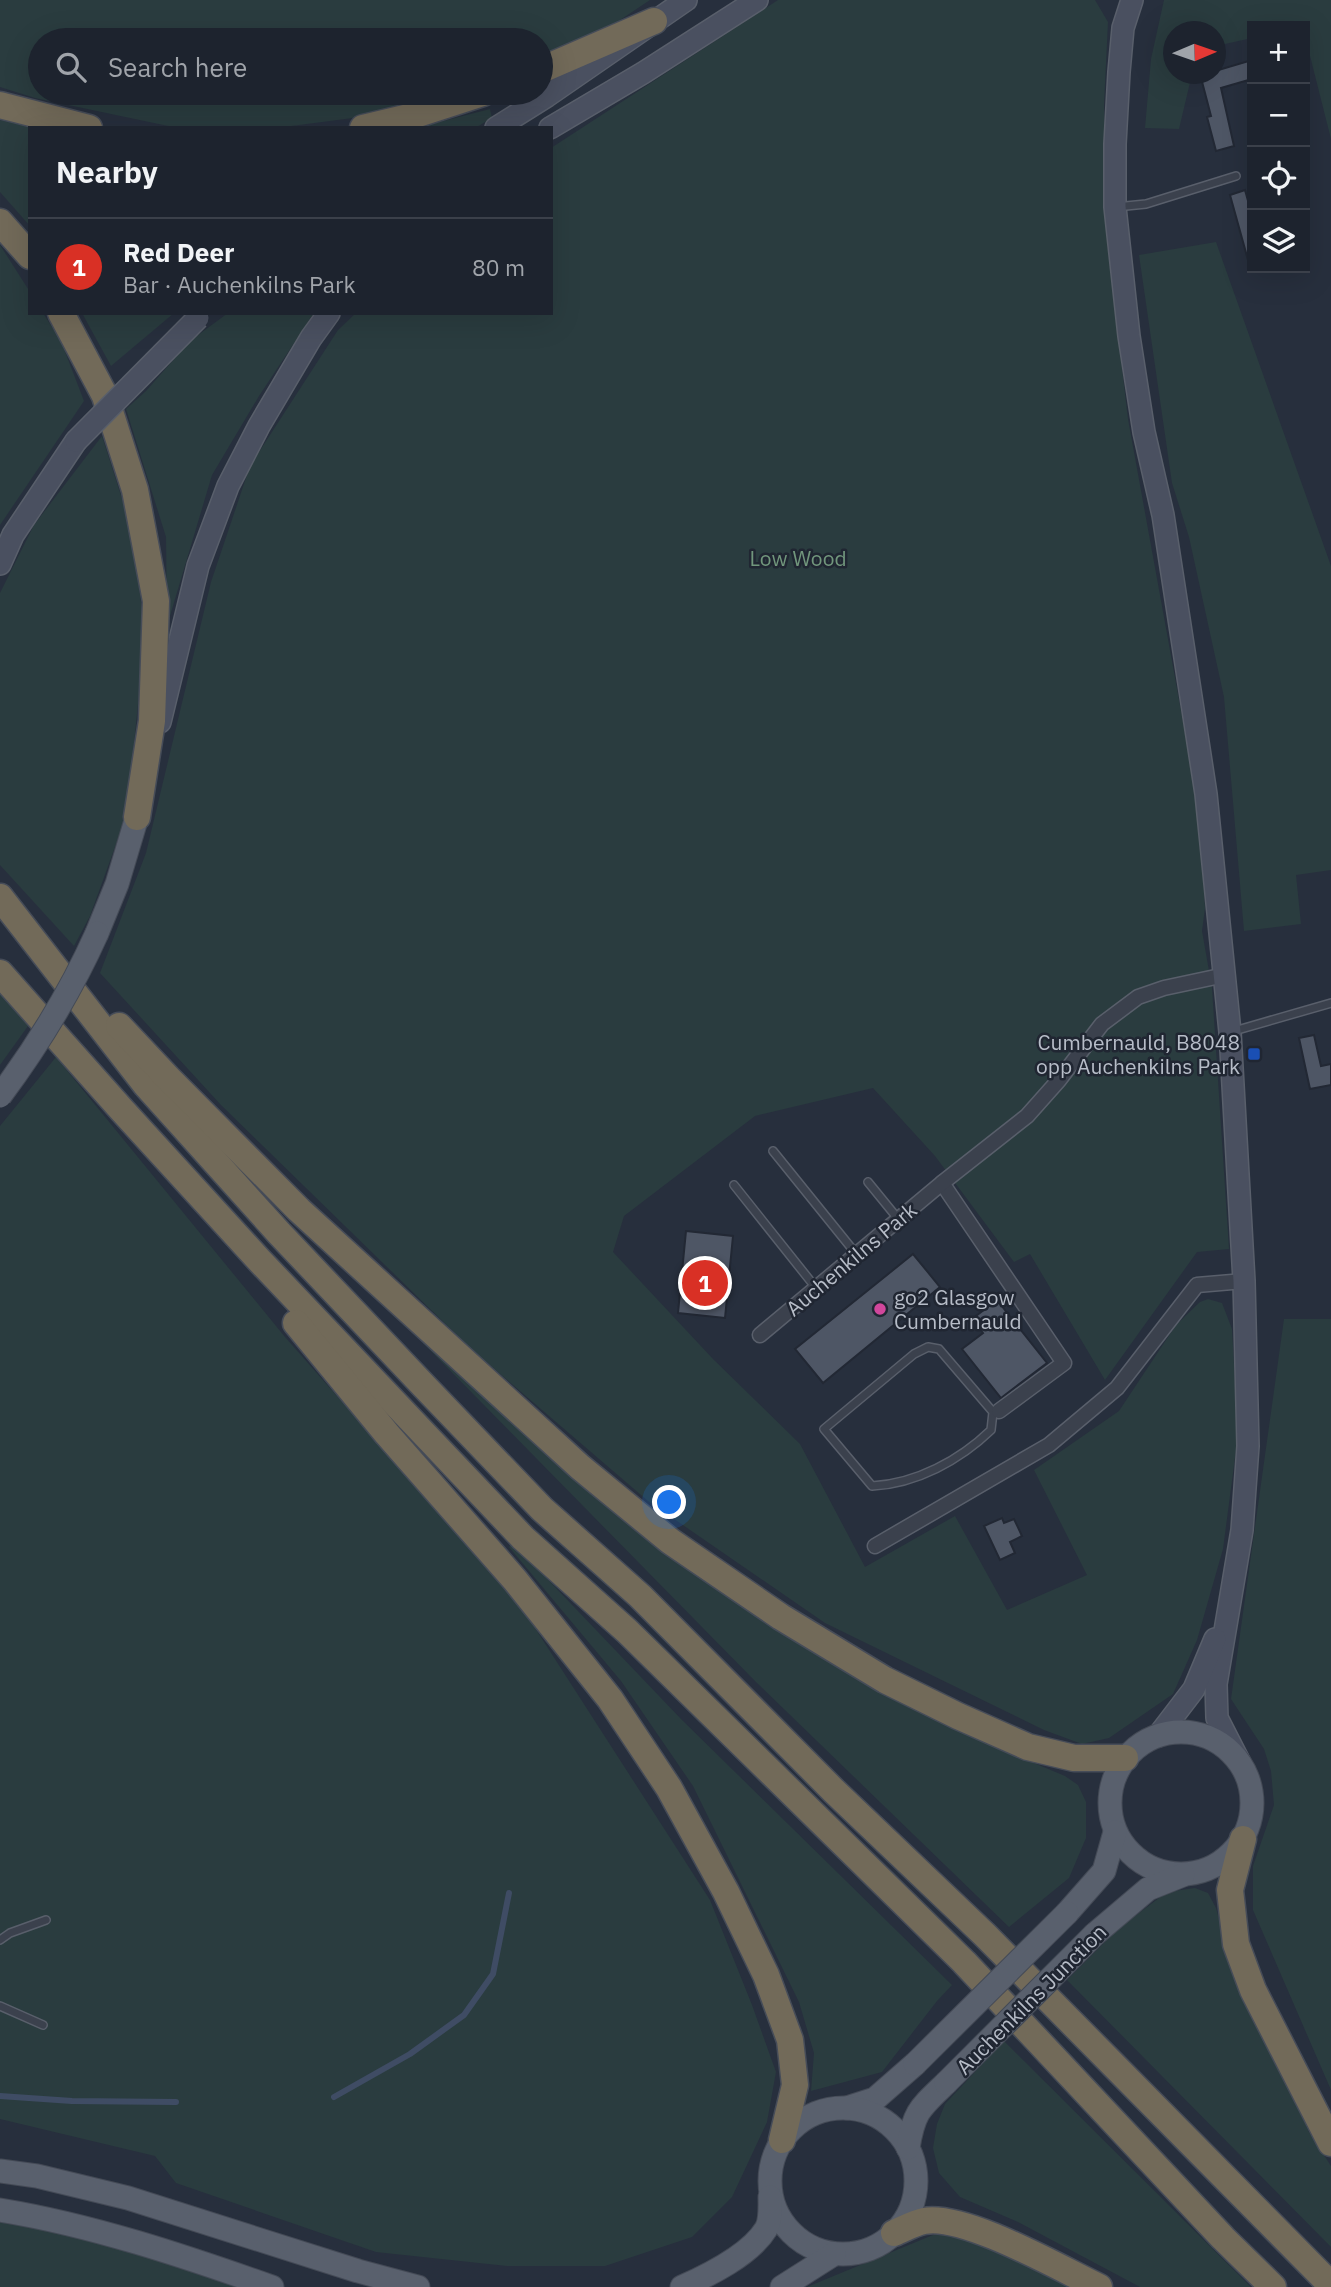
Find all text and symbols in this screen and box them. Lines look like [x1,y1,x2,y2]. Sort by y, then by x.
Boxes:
north arrow [1163,21,1226,84]
map controls [1247,21,1310,273]
button: + [1247,21,1310,84]
search box [28,28,553,105]
icon: search [52,48,90,86]
text: Search here [108,50,247,84]
button: − [1247,84,1310,147]
button: locate [1247,147,1310,210]
text: Nearby [56,152,158,191]
button: layers [1247,210,1310,273]
text: Red Deer [123,235,235,269]
text: 1 [72,252,86,282]
text: 80 m [472,252,525,282]
text: Bar · Auchenkilns Park [123,269,356,299]
park label: Low Wood [749,544,847,572]
place label: Cumbernauld, B8048 opp Auchenkilns Park [1036,1028,1240,1080]
marker: Cumbernauld, B8048 opp Auchenkilns Park [1246,1046,1262,1062]
street label: Auchenkilns Park [780,1196,922,1322]
pin: 1 [682,1257,728,1309]
place label: go2 Glasgow Cumbernauld [894,1283,1022,1335]
marker: go2 Glasgow Cumbernauld [872,1301,888,1317]
your location [652,1485,686,1519]
street label: Auchenkilns Junction [950,1918,1112,2080]

